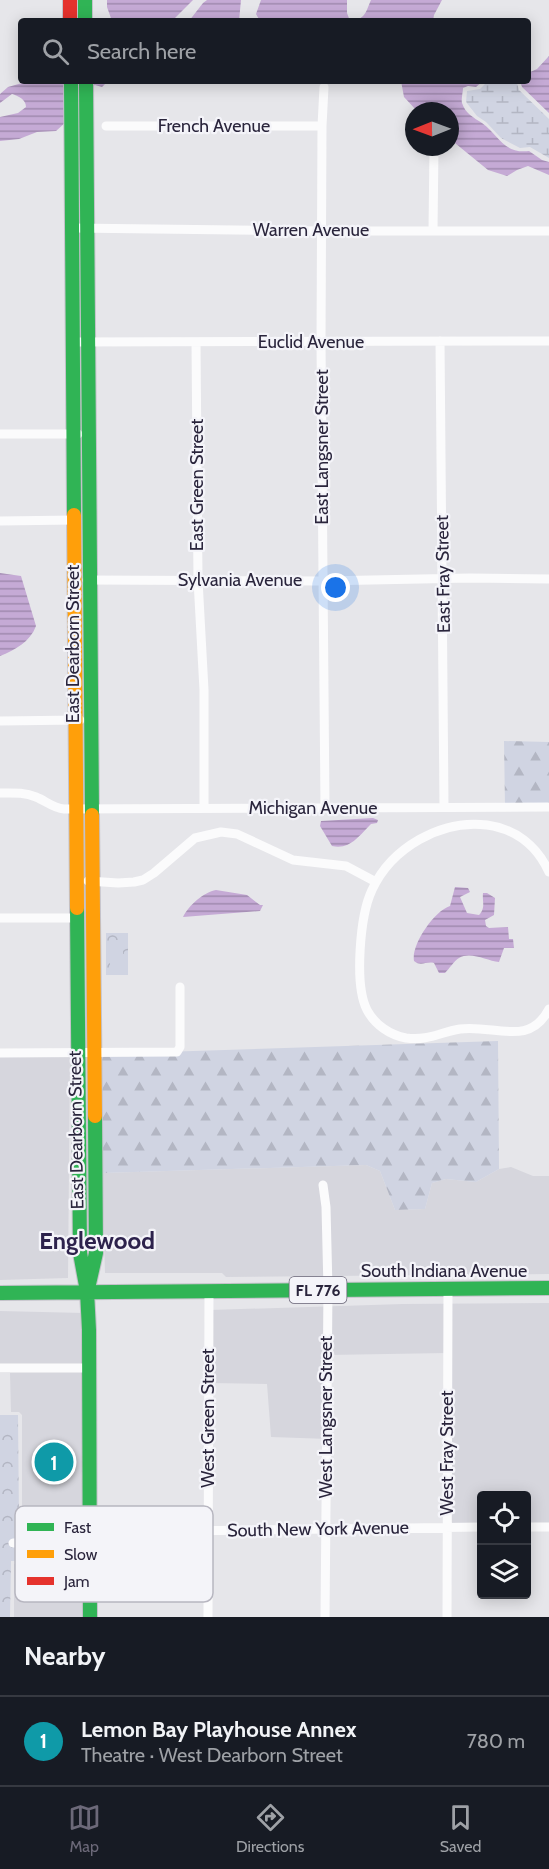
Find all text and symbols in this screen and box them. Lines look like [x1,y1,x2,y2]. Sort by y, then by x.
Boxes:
search box [18,18,531,84]
icon: search [39,35,72,68]
text: Search here [87,38,196,65]
north arrow [405,102,459,156]
street label: French Avenue [158,115,270,137]
street label: Warren Avenue [253,219,369,241]
street label: Euclid Avenue [258,331,364,353]
street label: East Langsner Street [311,369,333,525]
street label: East Green Street [186,419,208,551]
street label: East Fray Street [431,515,455,633]
street label: East Dearborn Street [62,565,84,723]
street label: Sylvania Avenue [178,569,302,591]
your location [321,573,350,602]
street label: Michigan Avenue [249,797,377,819]
street label: East Dearborn Street [64,1050,88,1210]
district label: Englewood [39,1226,155,1255]
street label: South Indiana Avenue [361,1260,527,1282]
road number: FL 776 [290,1277,346,1303]
street label: West Langsner Street [315,1336,337,1498]
street label: West Green Street [197,1348,219,1488]
street label: West Fray Street [436,1391,458,1515]
pin: 1 [34,1440,74,1484]
map controls [477,1491,531,1599]
button: locate [477,1491,531,1545]
legend [15,1506,213,1602]
street label: South New York Avenue [227,1516,409,1542]
text: Fast [64,1518,92,1537]
text: Slow [64,1545,98,1564]
button: layers [477,1545,531,1599]
text: Jam [63,1572,90,1591]
text: Nearby [24,1640,105,1672]
text: Lemon Bay Playhouse Annex [81,1716,357,1743]
text: 1 [40,1729,47,1753]
text: 780 m [467,1729,525,1753]
text: Theatre · West Dearborn Street [81,1743,343,1767]
tab: Map [68,1801,101,1856]
tab: Directions [236,1801,304,1856]
tab: Saved [440,1801,481,1856]

